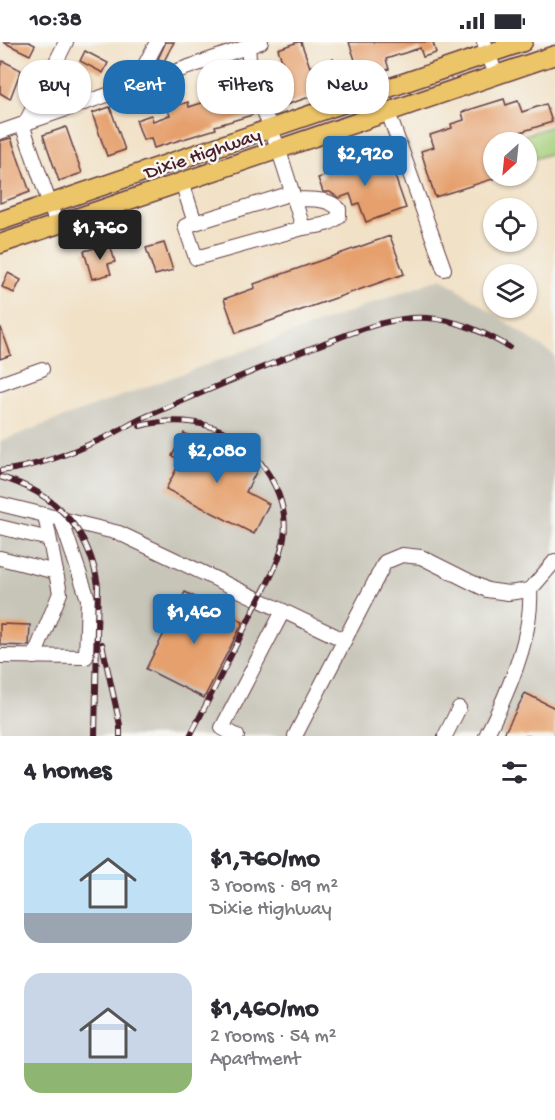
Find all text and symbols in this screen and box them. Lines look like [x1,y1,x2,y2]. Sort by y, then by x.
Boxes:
text: 10:38 [30,8,82,34]
chip: Buy [18,60,91,114]
chip: Rent [103,60,185,114]
chip: Filters [197,60,294,114]
chip: New [306,60,389,114]
street label: Dixie Highway [140,125,265,187]
north arrow [483,132,537,186]
map controls [483,132,537,318]
pin: $2,920 [316,136,414,187]
text: $2,920 [337,144,393,167]
button: locate [483,198,537,252]
pin: $1,760 [51,210,149,261]
text: $1,760 [72,218,128,241]
button: layers [483,264,537,318]
pin: $2,080 [168,433,266,484]
text: $2,080 [188,441,246,464]
pin: $1,460 [145,594,243,645]
text: $1,460 [167,602,221,625]
icon: filters [498,756,531,789]
text: 4 homes [24,757,111,788]
text: $1,760/mo [210,845,320,876]
icon: home [72,847,144,919]
text: 3 rooms · 89 m² [210,876,338,899]
text: Dixie Highway [210,899,332,922]
text: $1,460/mo [210,995,319,1026]
icon: home [72,997,144,1069]
text: 2 rooms · 54 m² [210,1026,337,1049]
text: Apartment [210,1049,300,1072]

